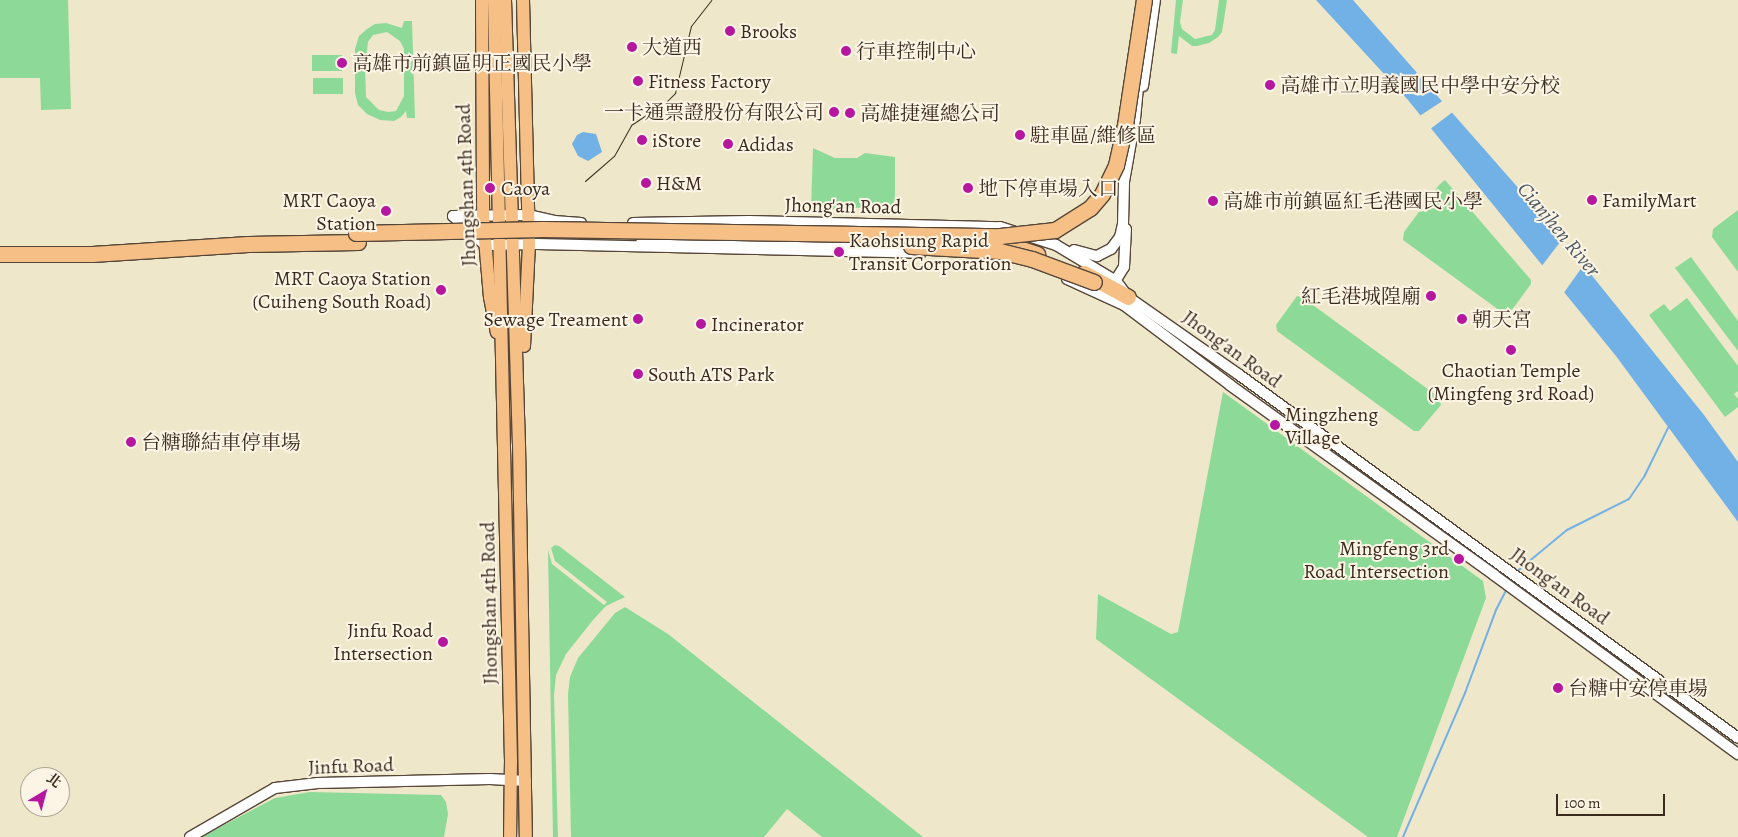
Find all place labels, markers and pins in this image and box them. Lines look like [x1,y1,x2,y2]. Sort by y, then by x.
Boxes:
place label: Brooks [740,19,797,43]
marker: Brooks [724,25,736,37]
place label: 大道西 [642,35,702,59]
place label: 行車控制中心 [856,39,976,63]
marker: 大道西 [626,41,638,53]
marker: 行車控制中心 [840,45,852,57]
place label: 高雄市前鎮區明正國民小學 [352,51,592,75]
marker: 高雄市前鎮區明正國民小學 [336,57,348,69]
place label: Fitness Factory [648,69,771,93]
place label: 高雄市立明義國民中學中安分校 [1280,73,1560,97]
marker: Fitness Factory [632,75,644,87]
marker: 高雄市立明義國民中學中安分校 [1264,79,1276,91]
place label: 一卡通票證股份有限公司 [604,100,824,124]
place label: 高雄捷運總公司 [860,101,1000,125]
marker: 一卡通票證股份有限公司 [828,106,840,118]
marker: 高雄捷運總公司 [844,107,856,119]
place label: 駐車區/維修區 [1030,123,1157,147]
place label: iStore [652,128,701,152]
marker: 駐車區/維修區 [1014,129,1026,141]
place label: Adidas [738,132,794,156]
marker: iStore [636,134,648,146]
marker: Adidas [722,138,734,150]
place label: H&M [656,171,702,195]
place label: Caoya [501,176,550,200]
place label: 地下停車場入口 [978,176,1118,200]
marker: H&M [640,177,652,189]
marker: Caoya [483,181,497,195]
marker: 地下停車場入口 [962,182,974,194]
place label: MRT Caoya Station [283,188,376,235]
place label: FamilyMart [1602,188,1697,212]
place label: 高雄市前鎮區紅毛港國民小學 [1223,189,1483,213]
marker: FamilyMart [1586,194,1598,206]
marker: 高雄市前鎮區紅毛港國民小學 [1207,195,1219,207]
marker: MRT Caoya Station [380,205,392,217]
place label: Kaohsiung Rapid Transit Corporation [849,228,1011,275]
marker: Kaohsiung Rapid Transit Corporation [833,246,845,258]
place label: MRT Caoya Station (Cuiheng South Road) [253,266,431,313]
marker: MRT Caoya Station (Cuiheng South Road) [435,284,447,296]
place label: 紅毛港城隍廟 [1301,284,1421,308]
marker: 紅毛港城隍廟 [1425,290,1437,302]
place label: Sewage Treament [484,307,628,331]
place label: 朝天宮 [1472,307,1532,331]
place label: Incinerator [711,312,804,336]
marker: Sewage Treament [632,313,644,325]
marker: 朝天宮 [1456,313,1468,325]
marker: Incinerator [695,318,707,330]
marker: Chaotian Temple (Mingfeng 3rd Road) [1505,344,1517,356]
place label: Chaotian Temple (Mingfeng 3rd Road) [1428,358,1594,405]
place label: South ATS Park [648,362,774,386]
marker: South ATS Park [632,368,644,380]
place label: Mingzheng Village [1285,402,1378,449]
marker: Mingzheng Village [1269,419,1281,431]
place label: 台糖聯結車停車場 [141,430,301,454]
marker: 台糖聯結車停車場 [125,436,137,448]
place label: Mingfeng 3rd Road Intersection [1304,536,1449,583]
marker: Mingfeng 3rd Road Intersection [1453,553,1465,565]
place label: Jinfu Road Intersection [333,618,433,665]
marker: Jinfu Road Intersection [437,636,449,648]
place label: 台糖中安停車場 [1568,676,1708,700]
marker: 台糖中安停車場 [1552,682,1564,694]

